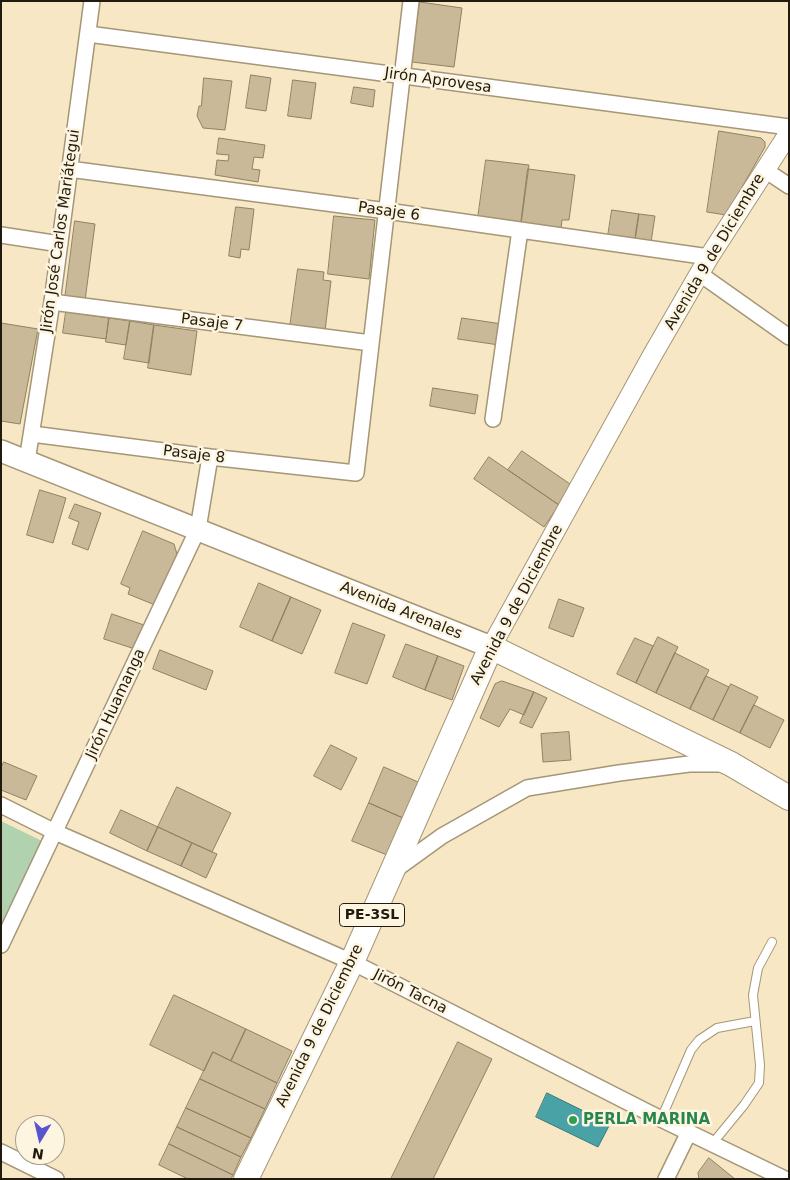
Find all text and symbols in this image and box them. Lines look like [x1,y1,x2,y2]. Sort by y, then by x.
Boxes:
street label: Jirón Aprovesa [383,65,493,97]
street label: Jirón José Carlos Mariátegui [38,128,84,334]
street label: Avenida 9 de Diciembre [661,171,769,333]
street label: Pasaje 6 [357,199,421,225]
street label: Pasaje 7 [180,310,244,336]
street label: Pasaje 8 [162,442,226,468]
street label: Avenida 9 de Diciembre [467,522,567,688]
street label: Avenida Arenales [337,578,465,644]
street label: Jirón Huamanga [83,646,149,762]
road number: PE-3SL [340,904,404,926]
street label: Avenida 9 de Diciembre [273,942,367,1110]
street label: Jirón Tacna [370,966,450,1018]
place label: PERLA MARINA [583,1111,710,1129]
marker: PERLA MARINA [567,1114,579,1126]
north arrow [15,1115,65,1165]
text: N [31,1145,45,1163]

